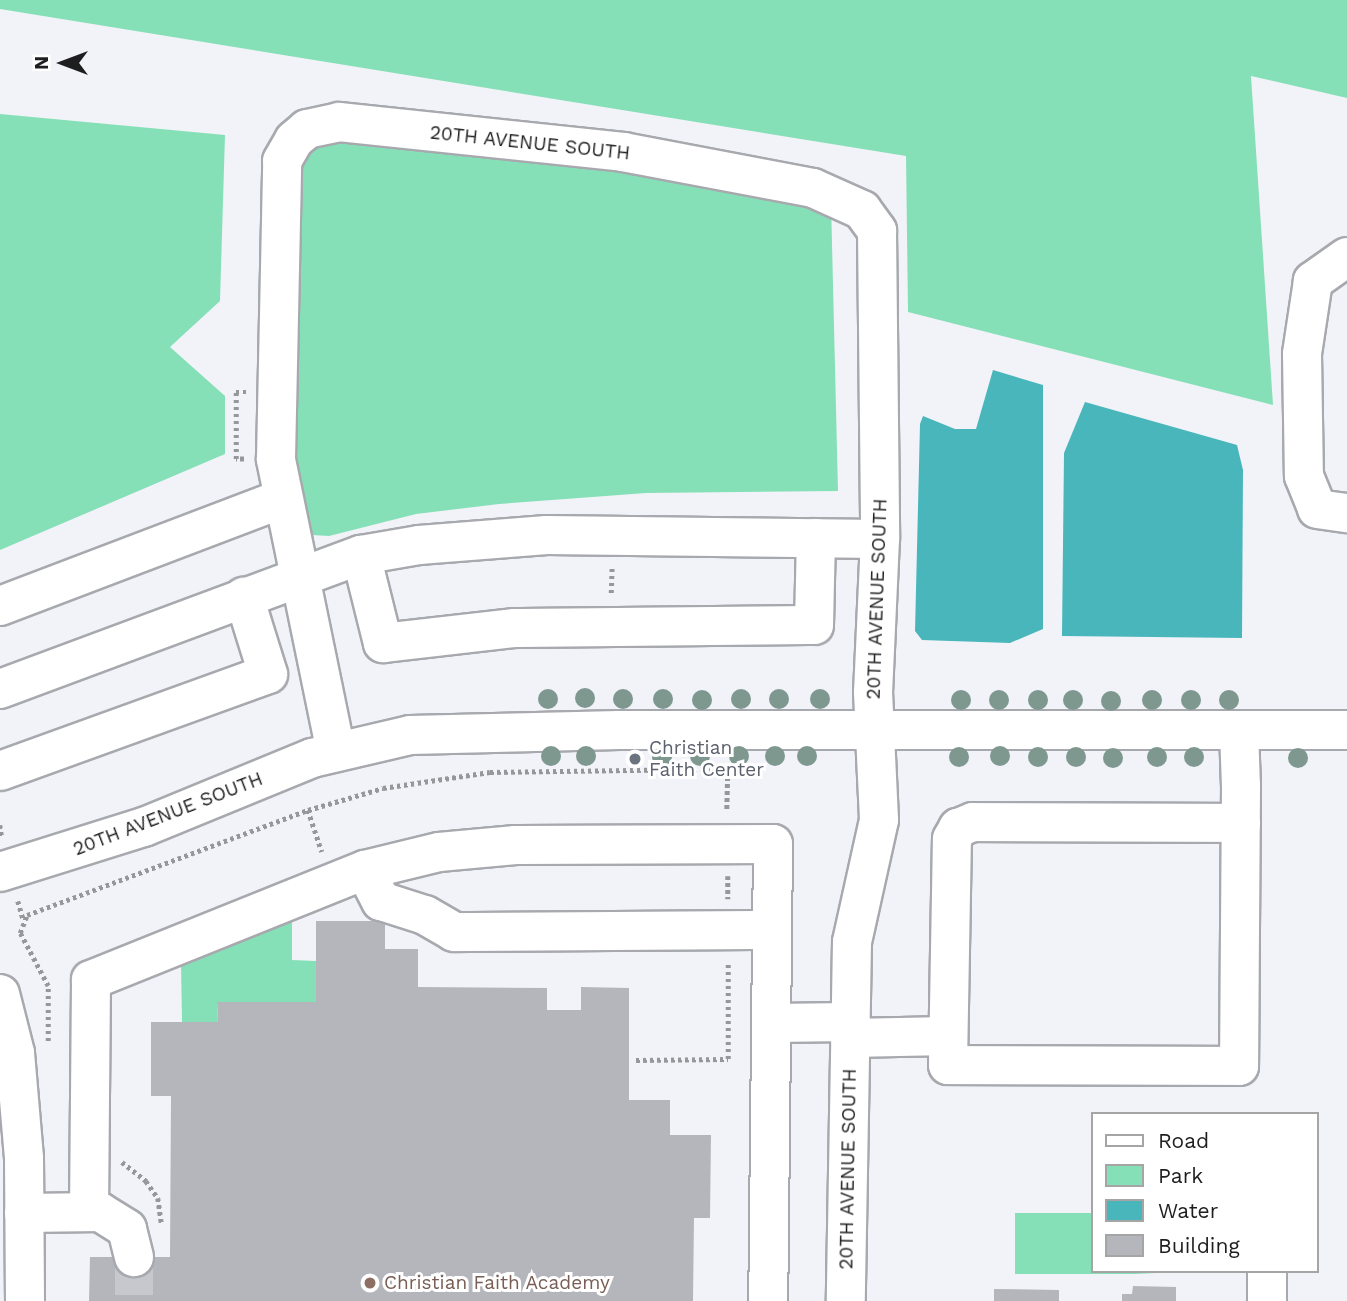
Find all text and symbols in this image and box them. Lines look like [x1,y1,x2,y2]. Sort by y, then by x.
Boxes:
north arrow [28,28,98,98]
text: N [30,56,53,70]
street label: 20TH AVENUE SOUTH [428,121,632,165]
street label: 20TH AVENUE SOUTH [862,498,892,700]
place label: Christian Faith Center [649,737,764,781]
marker: Christian Faith Center [627,751,643,767]
street label: 20TH AVENUE SOUTH [70,767,266,861]
street label: 20TH AVENUE SOUTH [835,1068,861,1270]
legend [1092,1112,1319,1273]
text: Road [1158,1128,1209,1153]
text: Park [1158,1163,1203,1188]
text: Water [1158,1198,1218,1223]
text: Building [1158,1233,1240,1258]
place label: Christian Faith Academy [384,1272,611,1294]
marker: Christian Faith Academy [362,1275,378,1291]

